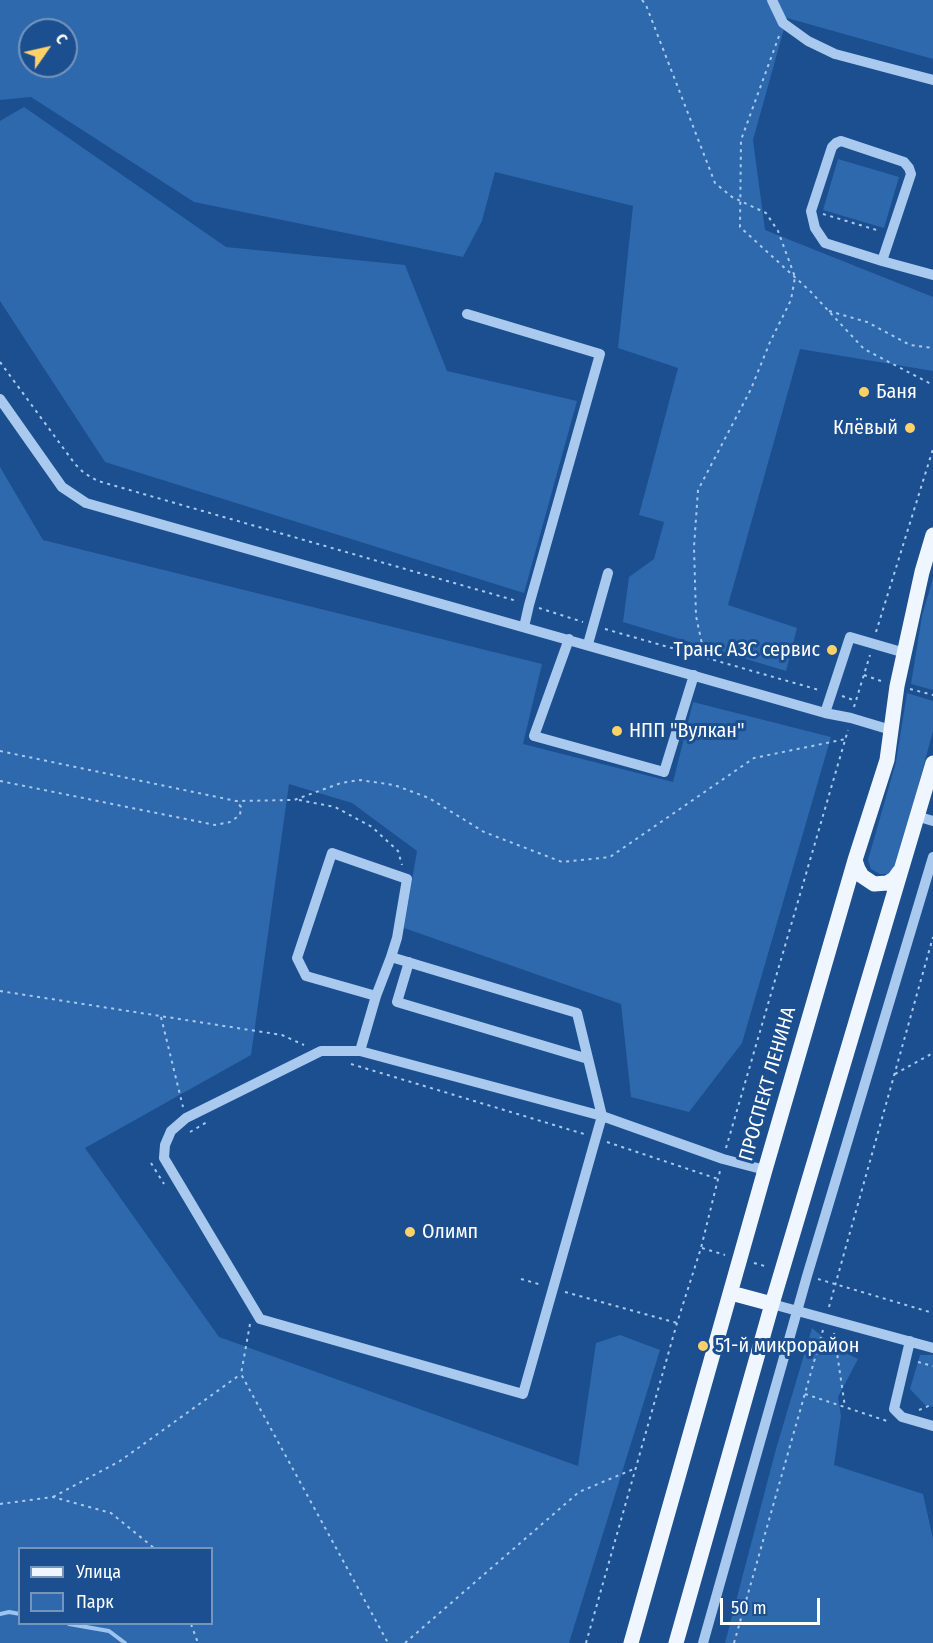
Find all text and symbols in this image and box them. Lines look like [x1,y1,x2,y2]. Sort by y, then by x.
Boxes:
north arrow [18,18,78,78]
text: С [51,30,72,48]
place label: Баня [876,380,917,404]
marker: Баня [857,385,871,399]
place label: Клёвый [833,416,898,440]
marker: Клёвый [903,421,917,435]
place label: Транс АЗС сервис [674,638,820,662]
marker: Транс АЗС сервис [825,643,839,657]
place label: НПП "Вулкан" [629,719,745,743]
marker: НПП "Вулкан" [610,724,624,738]
street label: ПРОСПЕКТ ЛЕНИНА [735,1004,801,1164]
place label: Олимп [422,1220,478,1244]
marker: Олимп [403,1225,417,1239]
place label: 51-й микрорайон [715,1334,859,1358]
marker: 51-й микрорайон [696,1339,710,1353]
legend [18,1547,213,1625]
text: Улица [76,1561,121,1583]
scale bar [723,1586,824,1624]
text: Парк [76,1591,114,1613]
text: 50 m [731,1597,767,1619]

